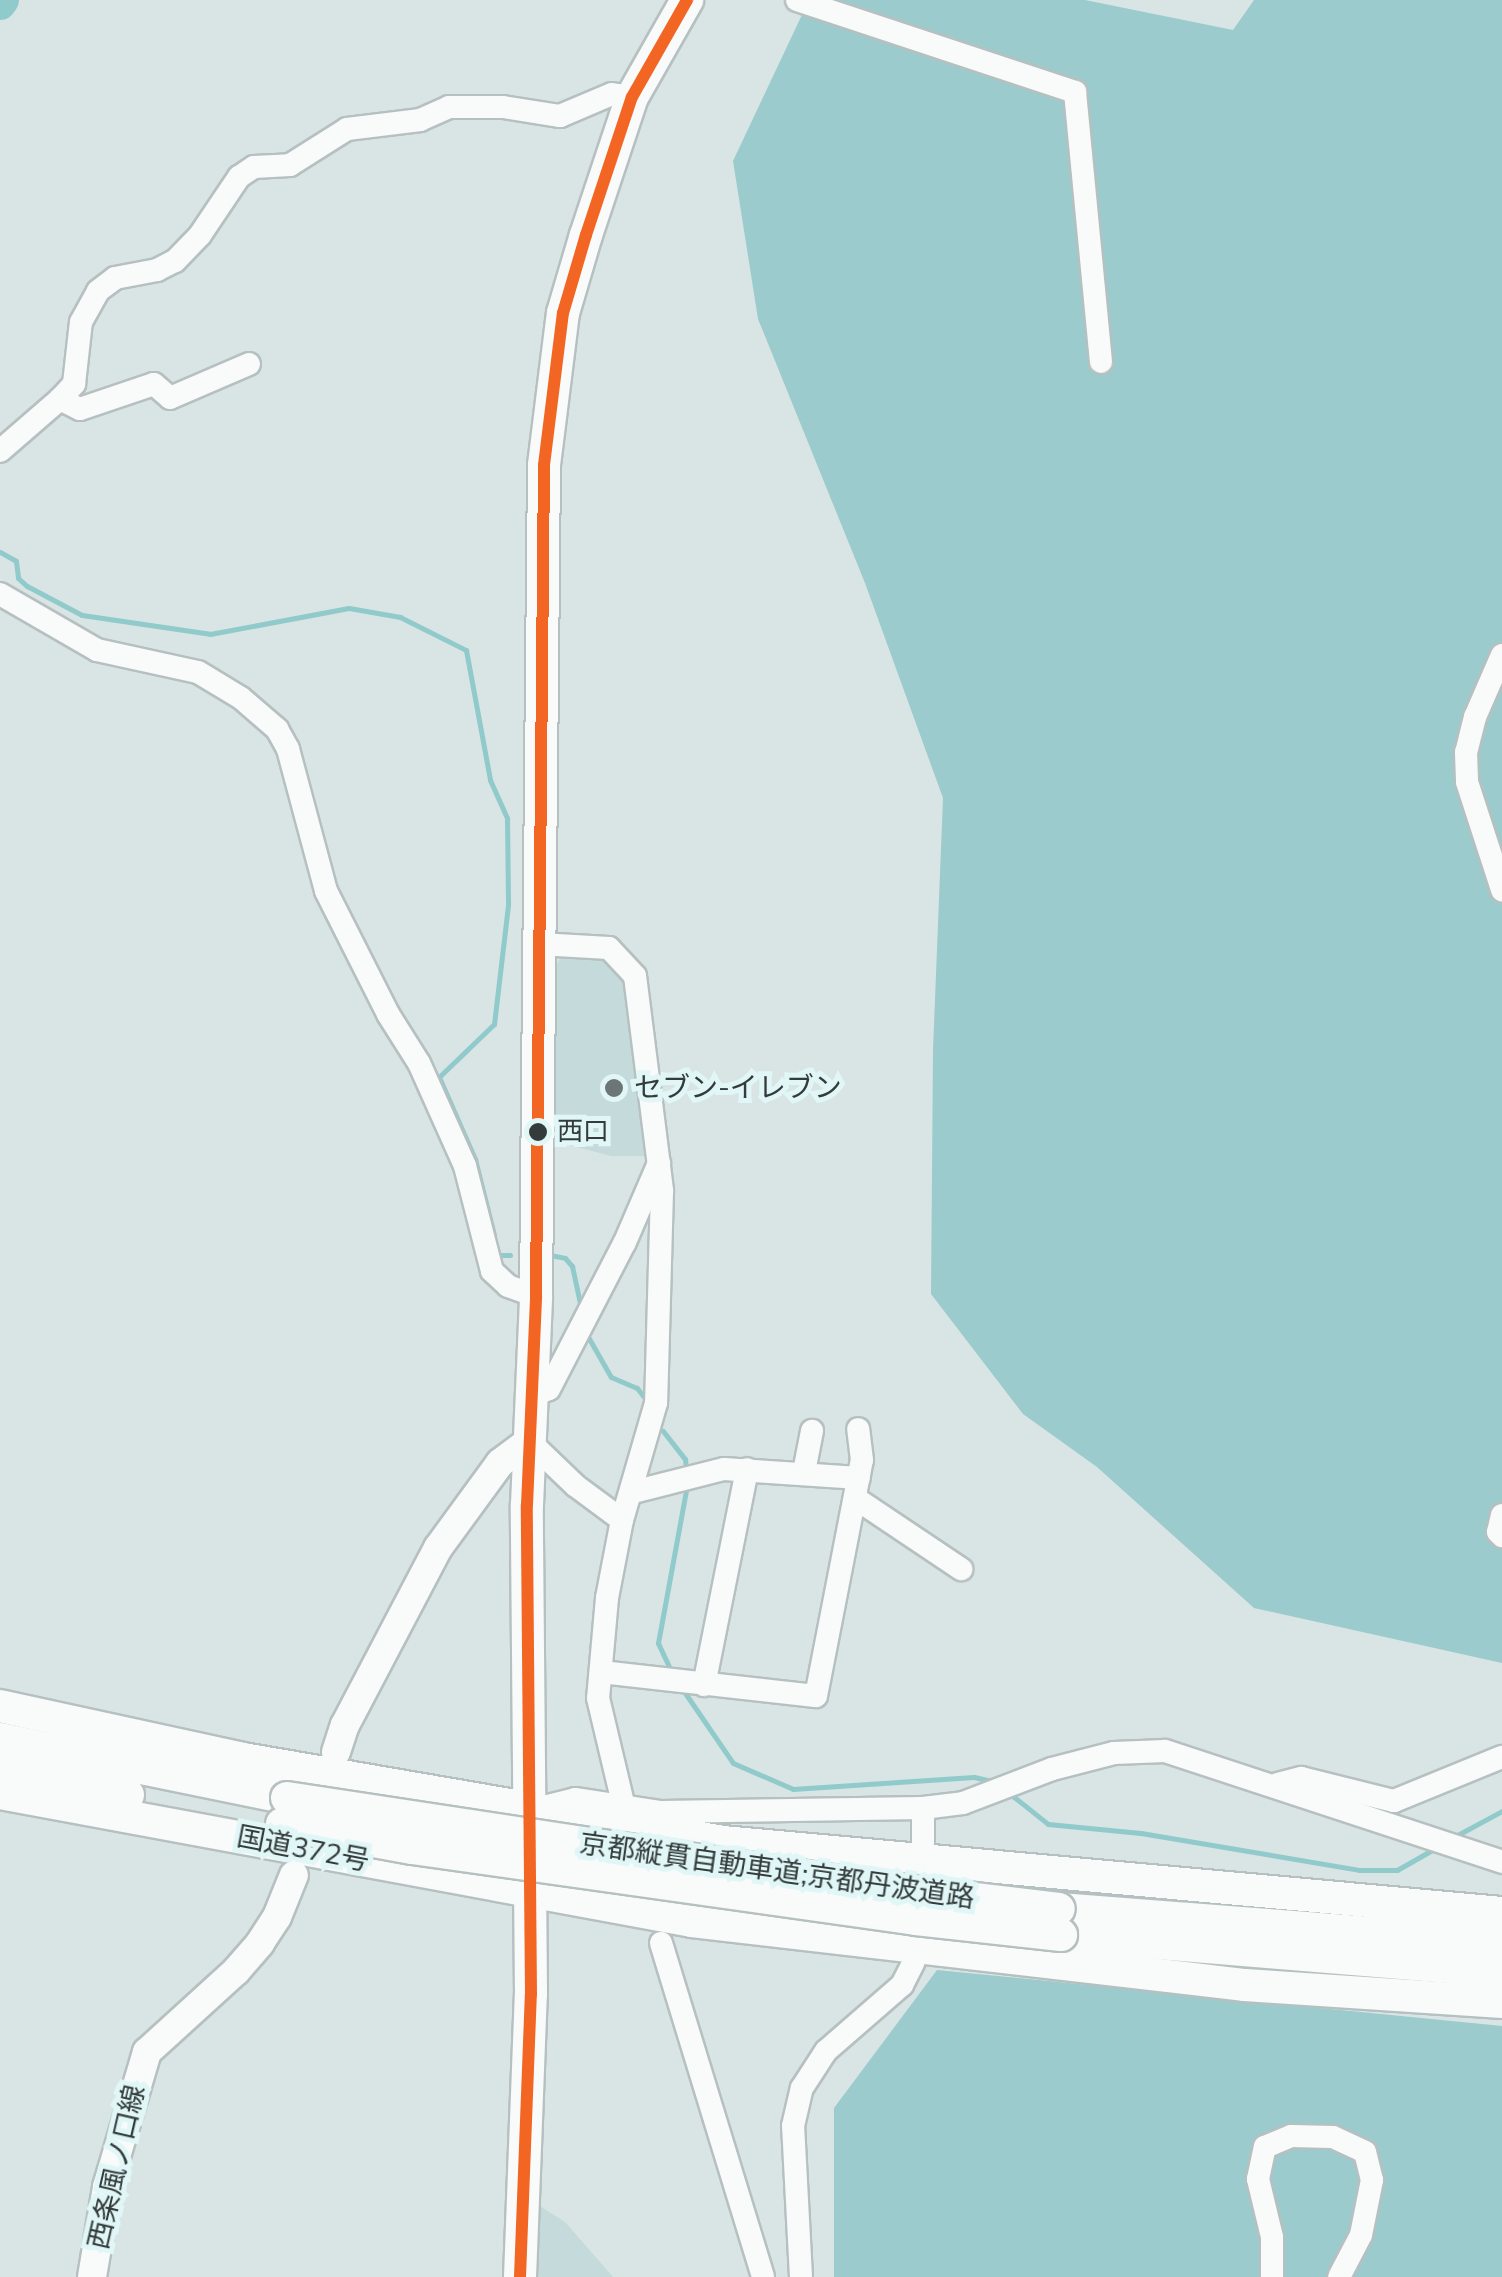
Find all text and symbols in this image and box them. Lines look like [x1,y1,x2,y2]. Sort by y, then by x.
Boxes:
place label: セブン-イレブン [634,1071,842,1105]
marker: セブン-イレブン [603,1077,625,1099]
place label: 西口 [557,1116,609,1148]
marker: 西口 [528,1122,548,1142]
street label: 国道372号 [234,1820,372,1878]
street label: 京都縦貫自動車道;京都丹波道路 [577,1827,977,1915]
street label: 西条風ノ口線 [82,2081,152,2253]

